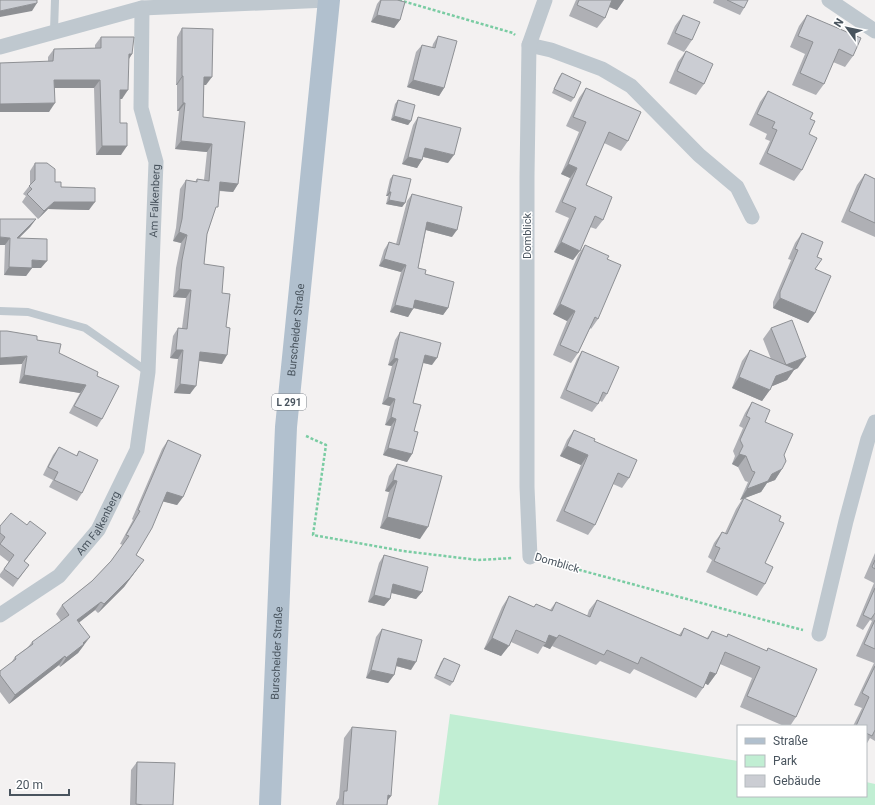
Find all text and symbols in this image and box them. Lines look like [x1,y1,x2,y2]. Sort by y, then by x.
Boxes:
north arrow [827,8,867,48]
text: N [831,16,847,30]
street label: Am Falkenberg [147,164,162,238]
street label: Domblick [521,213,534,259]
street label: Burscheider Straße [285,283,307,377]
road number: L 291 [272,394,306,410]
street label: Am Falkenberg [73,489,123,558]
street label: Domblick [533,550,581,576]
street label: Burscheider Straße [268,606,285,700]
legend [737,725,867,797]
text: Straße [773,734,808,748]
text: Park [773,754,798,768]
scale bar [10,771,69,797]
text: Gebäude [773,774,821,788]
text: 20 m [16,778,43,792]

